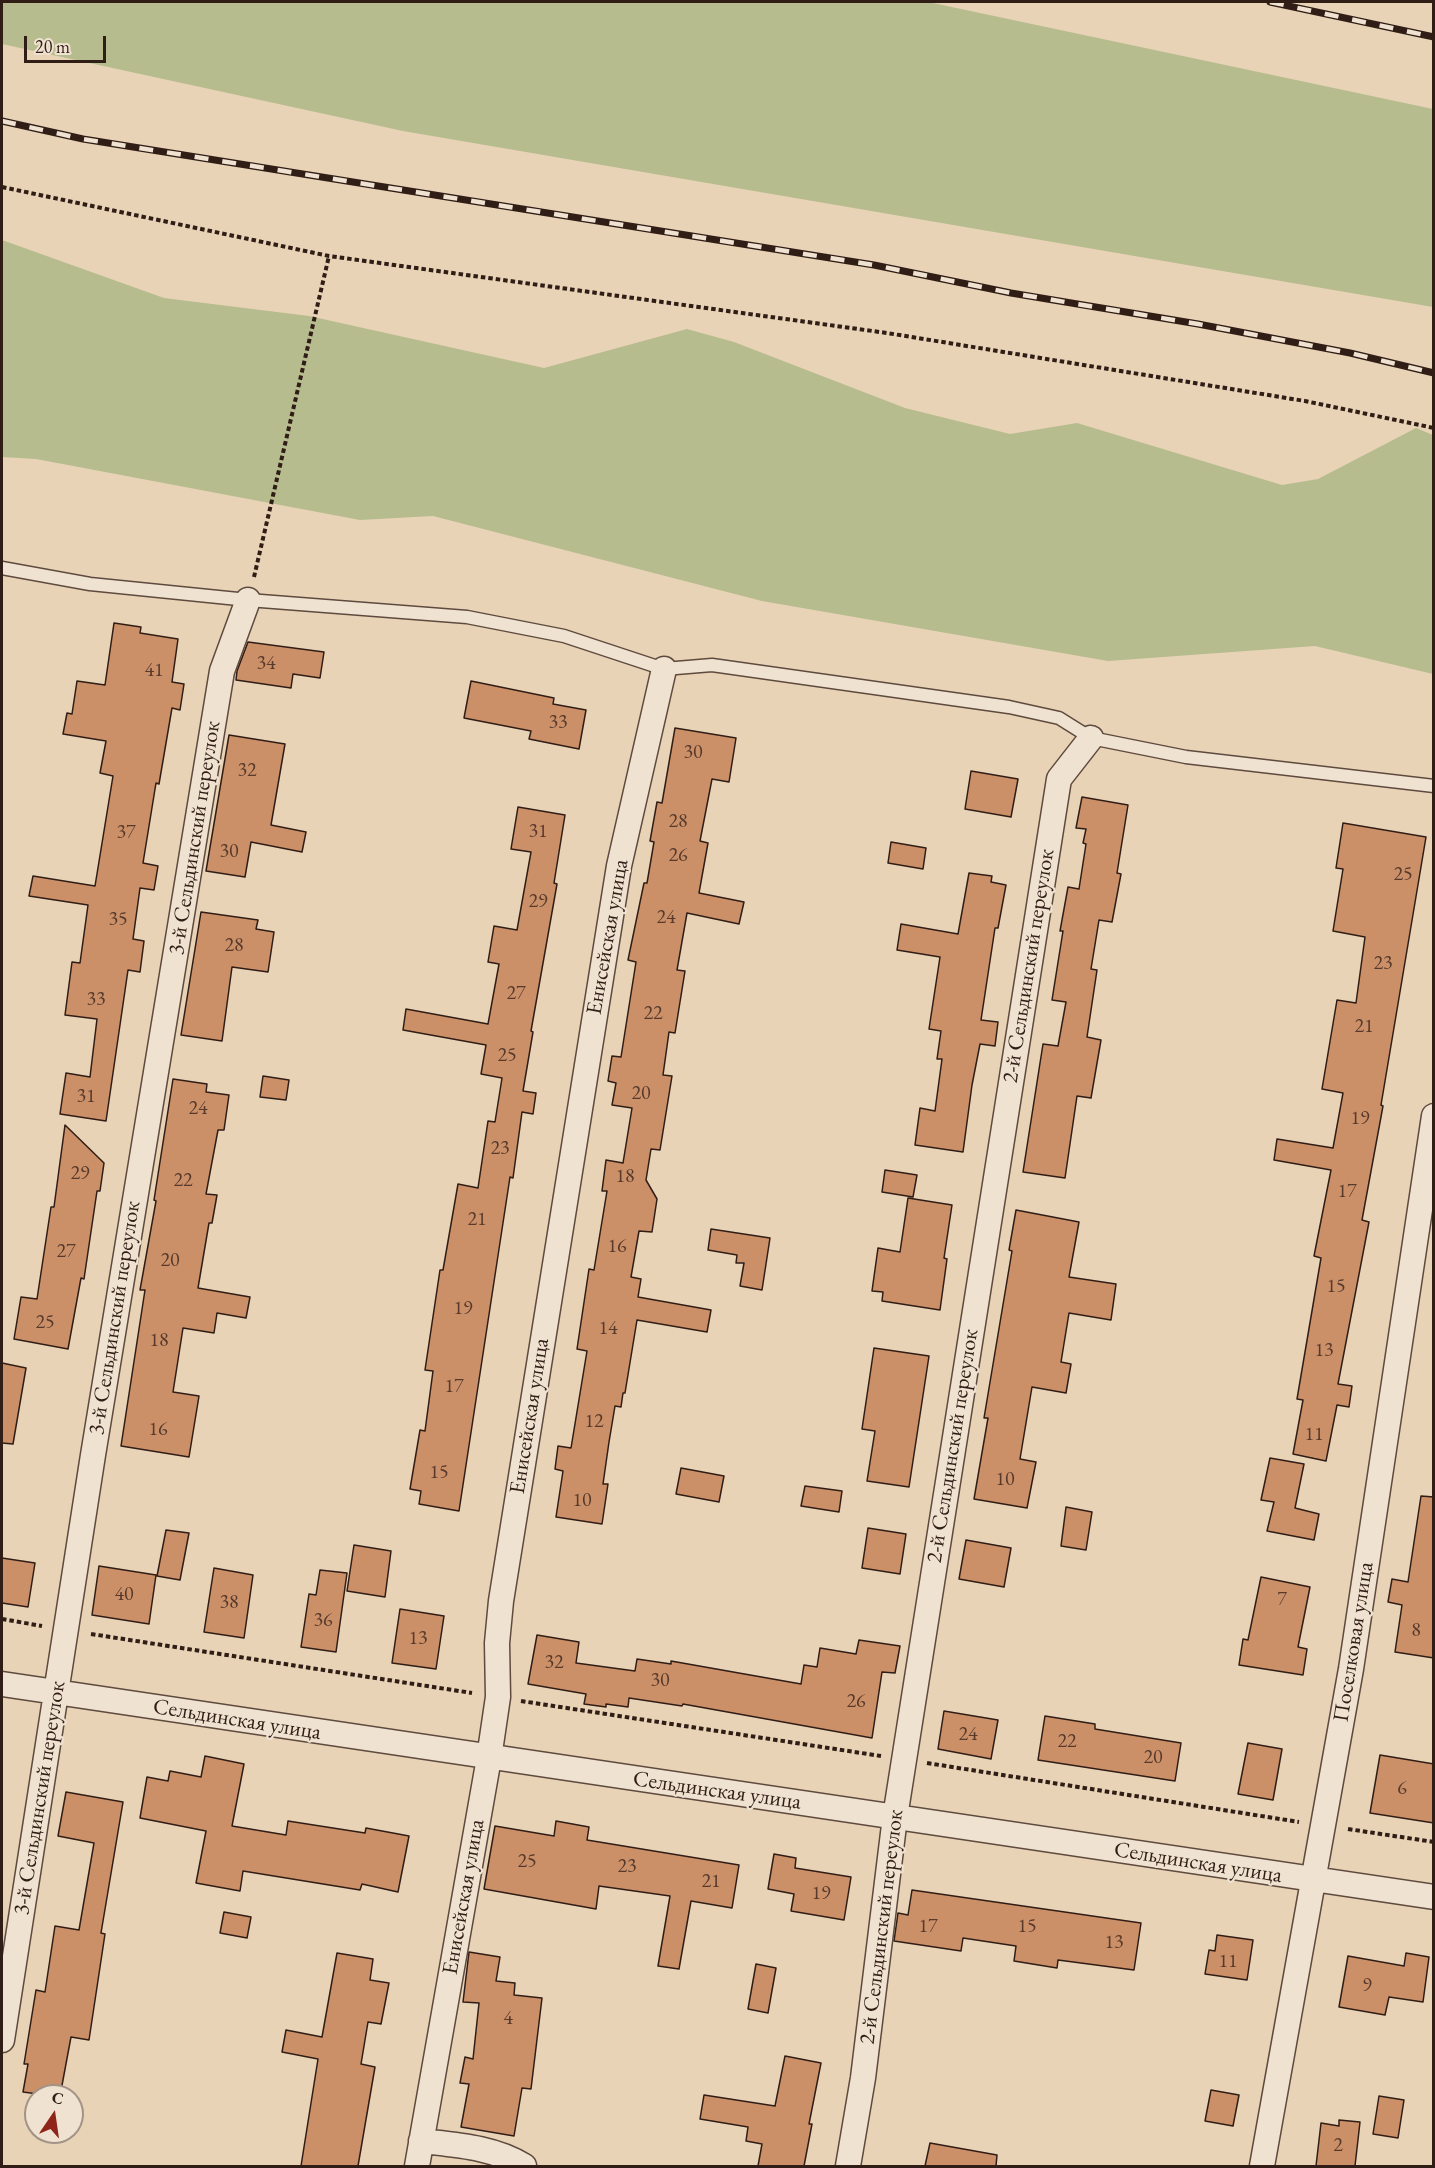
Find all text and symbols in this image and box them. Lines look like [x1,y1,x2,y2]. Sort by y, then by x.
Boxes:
scale bar [27,24,110,62]
text: 20 m [35,35,70,58]
house number: 34 [256,652,276,676]
house number: 41 [144,659,164,683]
house number: 33 [548,711,568,735]
street label: 3-й Сельдинский переулок [163,719,227,957]
house number: 30 [683,741,703,765]
house number: 32 [237,759,257,783]
house number: 28 [668,810,688,834]
house number: 31 [528,820,548,844]
house number: 37 [116,821,136,845]
house number: 30 [219,840,239,864]
house number: 26 [668,844,688,868]
street label: 2-й Сельдинский переулок [997,847,1061,1085]
street label: Енисейская улица [581,857,635,1017]
house number: 25 [1393,863,1413,887]
house number: 29 [528,890,548,914]
house number: 24 [656,906,676,930]
house number: 35 [108,908,128,932]
house number: 28 [224,934,244,958]
house number: 23 [1373,952,1393,976]
house number: 27 [506,982,526,1006]
house number: 33 [86,988,106,1012]
house number: 22 [643,1002,663,1026]
house number: 21 [1354,1015,1374,1039]
house number: 25 [497,1044,517,1068]
house number: 20 [631,1082,651,1106]
house number: 31 [76,1085,96,1109]
house number: 24 [188,1097,208,1121]
house number: 19 [1350,1107,1370,1131]
house number: 23 [490,1137,510,1161]
house number: 29 [70,1162,90,1186]
house number: 18 [615,1165,635,1189]
house number: 22 [173,1169,193,1193]
house number: 17 [1337,1180,1357,1204]
street label: 3-й Сельдинский переулок [83,1199,147,1437]
house number: 21 [467,1208,487,1232]
house number: 16 [607,1235,627,1259]
house number: 27 [56,1240,76,1264]
house number: 20 [160,1249,180,1273]
house number: 15 [1326,1275,1346,1299]
house number: 19 [453,1297,473,1321]
house number: 25 [35,1311,55,1335]
house number: 14 [598,1317,618,1341]
street label: 2-й Сельдинский переулок [921,1327,985,1565]
house number: 18 [149,1329,169,1353]
street label: Енисейская улица [505,1336,555,1496]
house number: 13 [1314,1339,1334,1363]
house number: 17 [444,1375,464,1399]
house number: 12 [584,1410,604,1434]
house number: 16 [148,1418,168,1442]
house number: 11 [1304,1423,1324,1447]
house number: 15 [429,1461,449,1485]
house number: 10 [995,1468,1015,1492]
house number: 10 [572,1489,592,1513]
street label: Поселковая улица [1328,1560,1380,1724]
house number: 40 [114,1583,134,1607]
house number: 7 [1277,1588,1287,1612]
house number: 38 [219,1591,239,1615]
house number: 36 [313,1609,333,1633]
house number: 8 [1411,1619,1421,1643]
house number: 13 [408,1627,428,1651]
house number: 32 [544,1651,564,1675]
house number: 30 [650,1669,670,1693]
street label: 3-й Сельдинский переулок [8,1679,72,1917]
house number: 26 [846,1690,866,1714]
street label: Сельдинская улица [151,1694,323,1746]
house number: 24 [958,1723,978,1747]
house number: 22 [1057,1730,1077,1754]
house number: 20 [1143,1746,1163,1770]
street label: Сельдинская улица [631,1766,803,1816]
house number: 6 [1397,1777,1407,1801]
street label: 2-й Сельдинский переулок [854,1808,910,2046]
street label: Енисейская улица [437,1817,491,1977]
street label: Сельдинская улица [1112,1837,1284,1889]
house number: 25 [517,1850,537,1874]
house number: 23 [617,1855,637,1879]
house number: 21 [701,1870,721,1894]
house number: 19 [811,1882,831,1906]
house number: 17 [918,1915,938,1939]
house number: 15 [1017,1915,1037,1939]
house number: 13 [1104,1931,1124,1955]
house number: 11 [1218,1950,1238,1974]
house number: 9 [1362,1974,1372,1998]
house number: 4 [503,2007,513,2031]
north arrow [24,2084,84,2144]
text: С [50,2086,66,2109]
house number: 2 [1333,2134,1343,2158]

